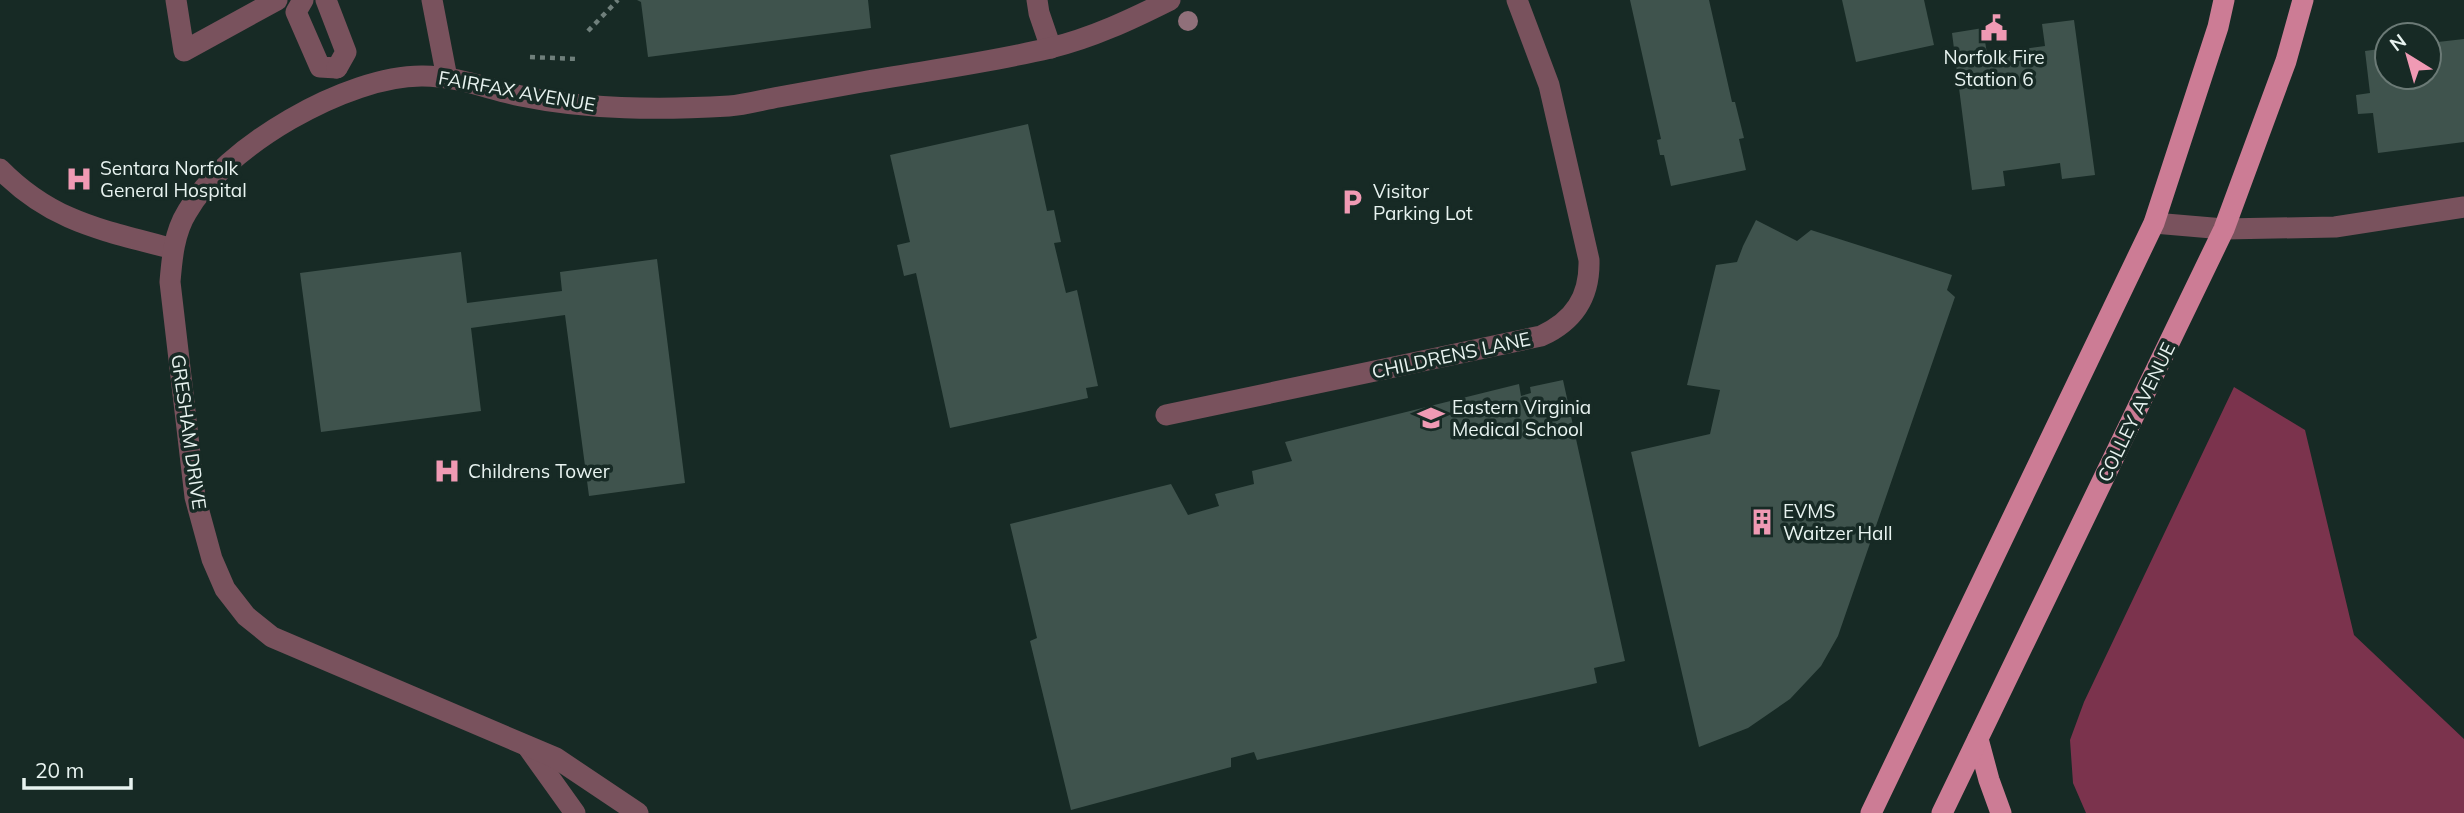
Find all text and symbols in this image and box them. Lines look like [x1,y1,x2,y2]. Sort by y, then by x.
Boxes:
public building icon: Norfolk Fire Station 6 [1979,13,2009,43]
north arrow [2373,21,2443,91]
text: N [2385,29,2411,56]
place label: Norfolk Fire Station 6 [1943,45,2045,91]
street label: FAIRFAX AVENUE [437,65,597,117]
place label: Sentara Norfolk General Hospital [100,156,247,202]
hospital icon: Sentara Norfolk General Hospital [64,164,94,194]
place label: Visitor Parking Lot [1373,179,1473,225]
parking icon: Visitor Parking Lot [1337,187,1367,217]
street label: CHILDRENS LANE [1369,326,1533,384]
street label: COLLEY AVENUE [2092,338,2180,486]
street label: GRESHAM DRIVE [166,353,212,511]
place label: Eastern Virginia Medical School [1452,395,1591,441]
school or university icon: Eastern Virginia Medical School [1416,403,1446,433]
hospital icon: Childrens Tower [432,456,462,486]
place label: Childrens Tower [468,459,610,483]
place label: EVMS Waitzer Hall [1783,499,1892,545]
building icon: EVMS Waitzer Hall [1747,507,1777,537]
scale bar [24,746,131,790]
text: 20 m [35,757,84,783]

